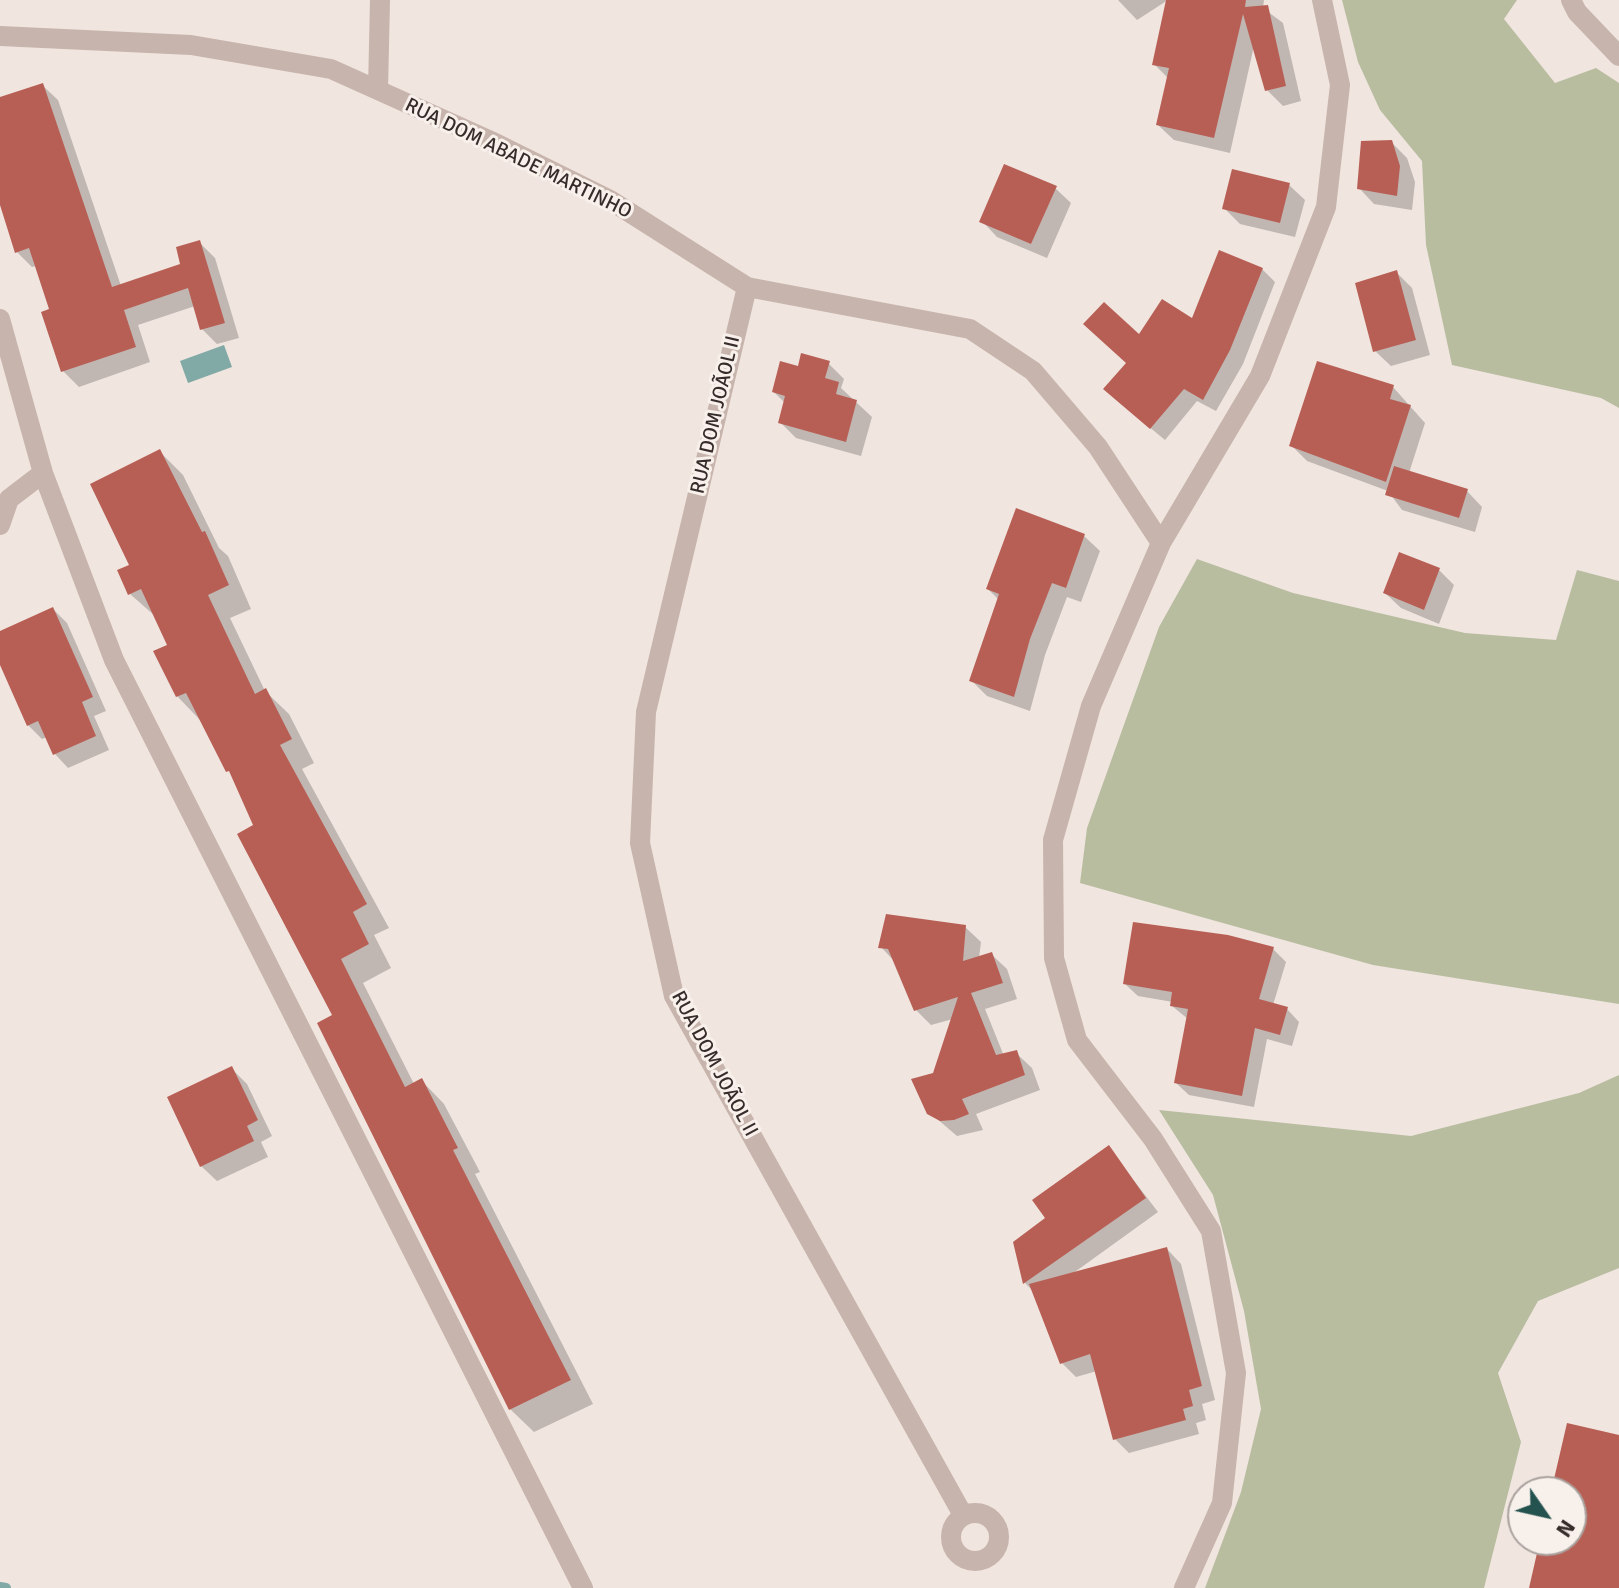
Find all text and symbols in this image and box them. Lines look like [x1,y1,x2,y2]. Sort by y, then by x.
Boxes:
street label: RUA DOM ABADE MARTINHO [401,94,635,224]
street label: RUA DOM JOÃOL II [686,334,746,496]
street label: RUA DOM JOÃOL II [666,987,762,1141]
north arrow [1507,1476,1587,1556]
text: N [1550,1515,1581,1542]

